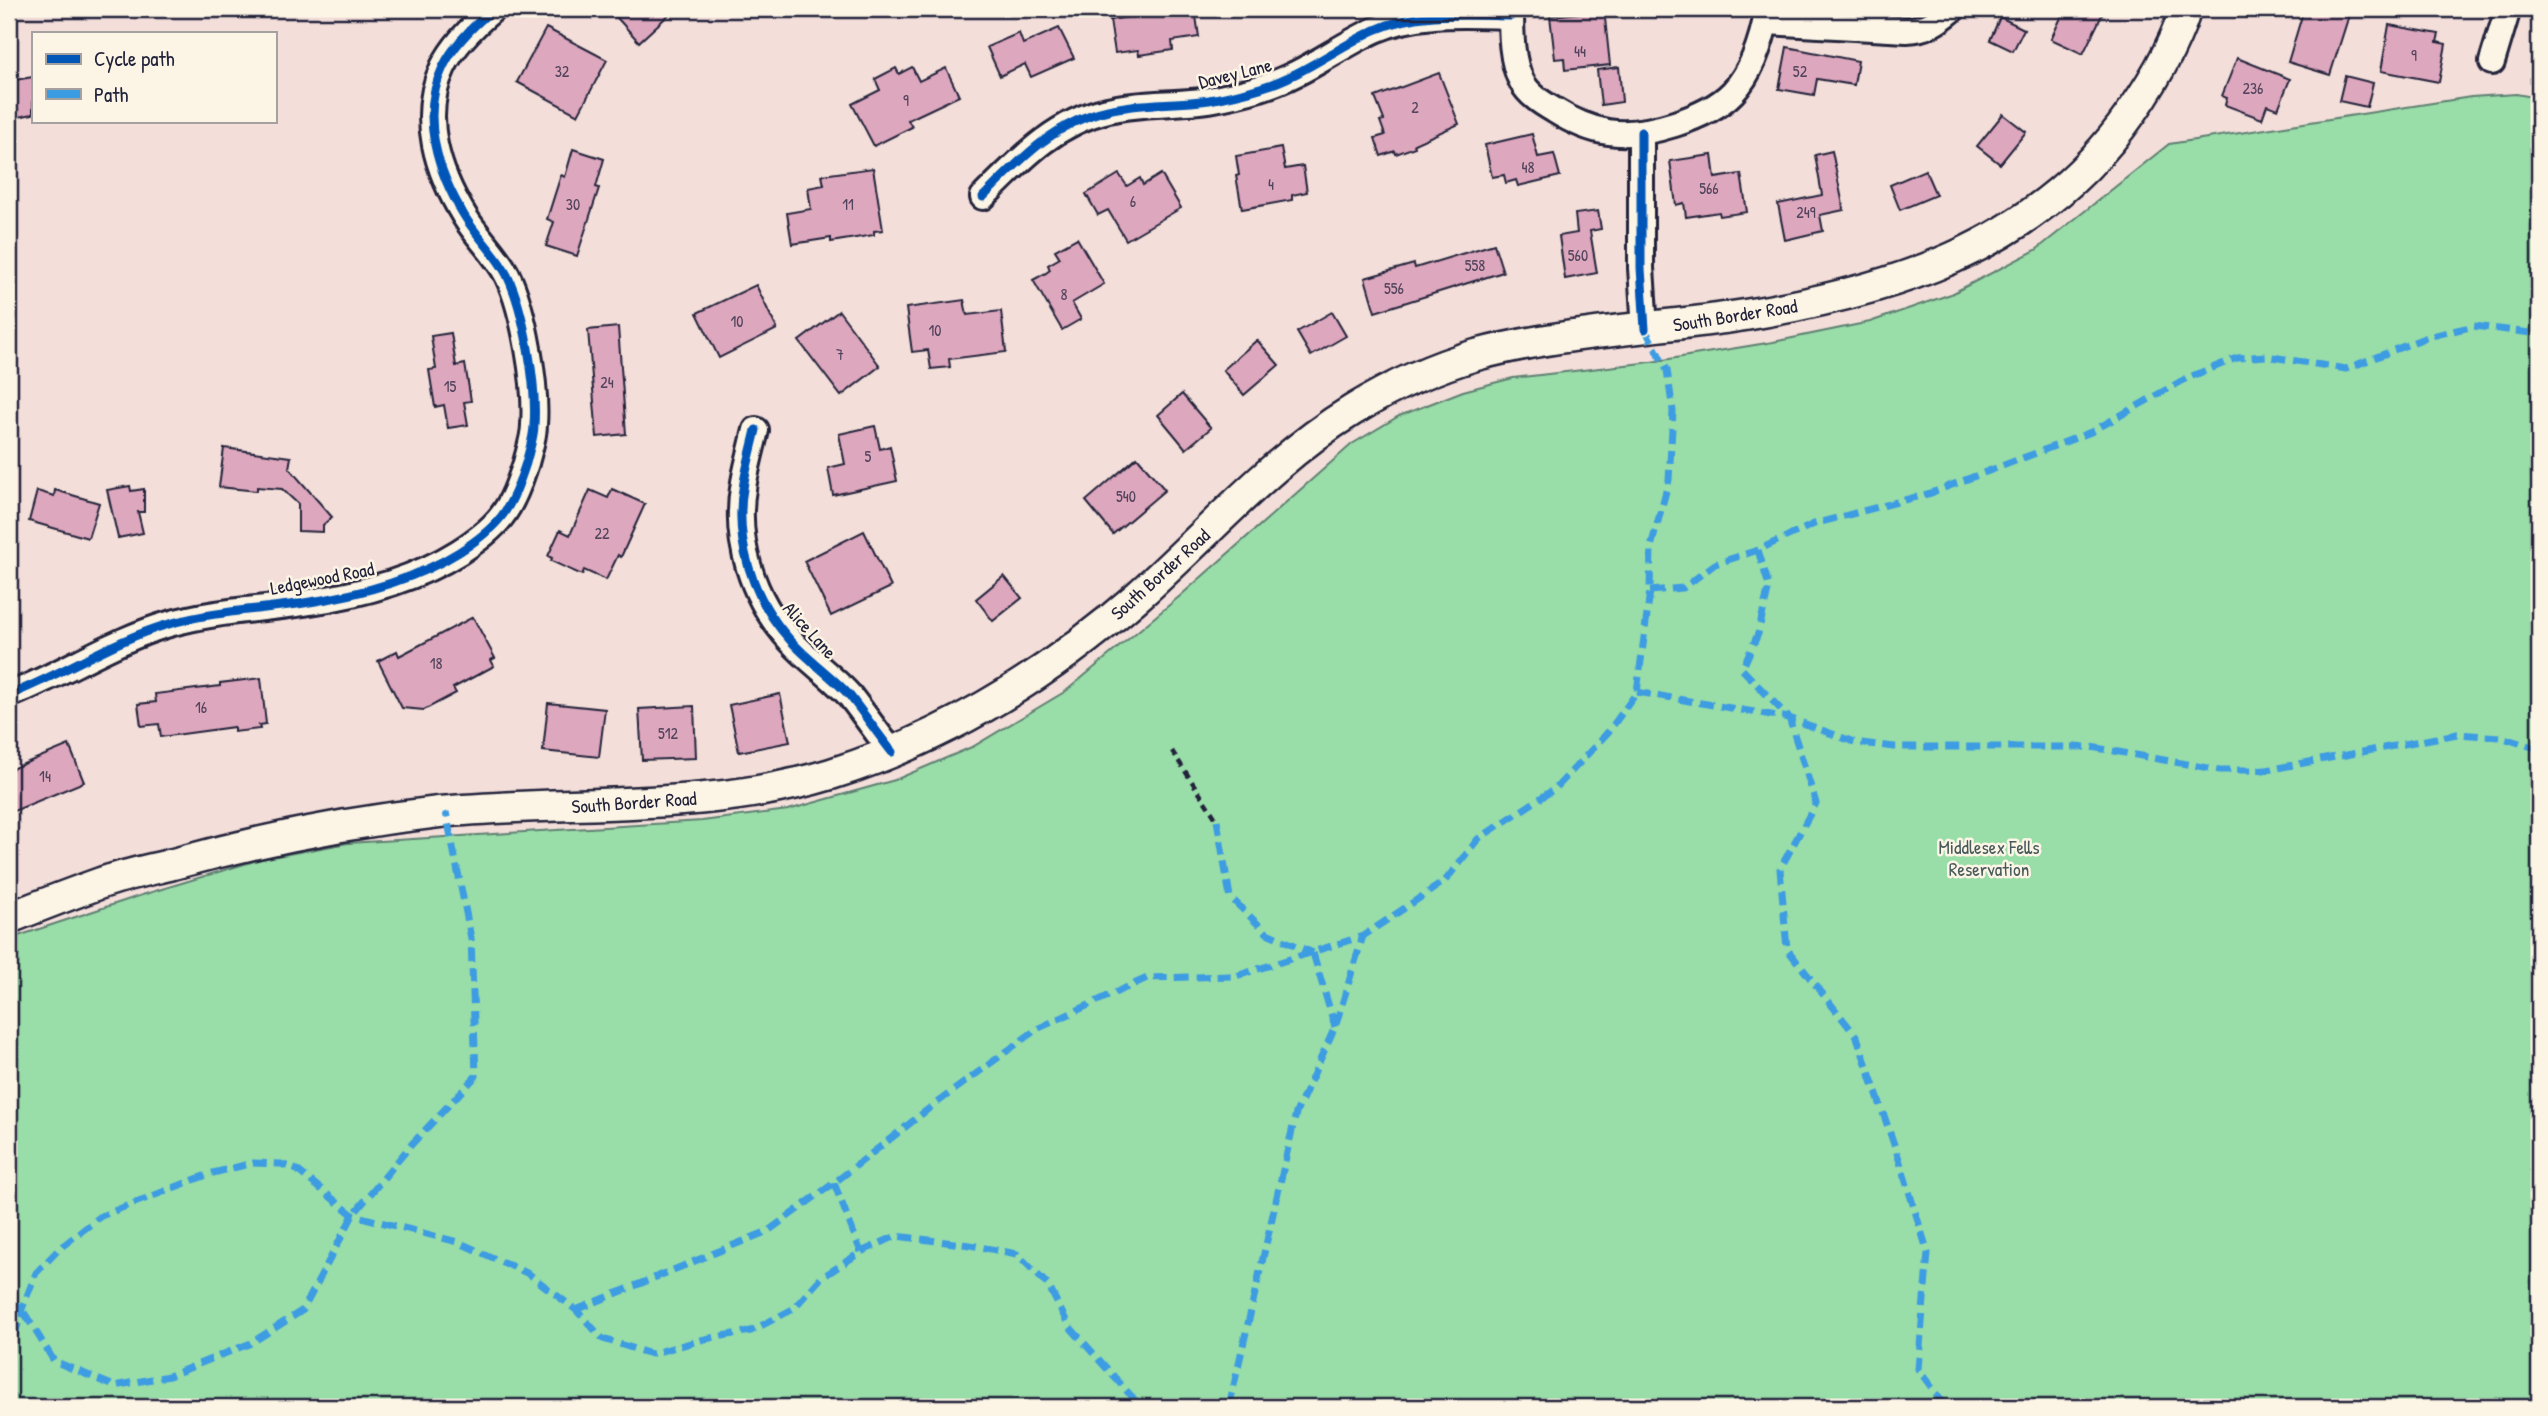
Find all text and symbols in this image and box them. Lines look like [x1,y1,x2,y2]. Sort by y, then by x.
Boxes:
legend [32,32,276,122]
house number: 44 [1574,40,1586,62]
text: Cycle path [94,44,175,73]
house number: 9 [2411,44,2417,66]
street label: Davey Lane [1196,51,1275,95]
house number: 32 [555,60,570,82]
house number: 52 [1793,60,1808,82]
house number: 236 [2242,77,2264,99]
text: Path [94,80,129,109]
house number: 9 [903,89,909,111]
house number: 2 [1411,96,1419,118]
house number: 48 [1522,156,1535,178]
house number: 4 [1268,173,1274,195]
house number: 566 [1699,177,1719,199]
house number: 6 [1130,190,1136,212]
house number: 30 [566,193,580,215]
house number: 11 [842,193,854,215]
house number: 249 [1796,201,1816,223]
house number: 560 [1568,244,1588,266]
house number: 558 [1465,254,1485,276]
house number: 556 [1384,277,1404,299]
house number: 8 [1061,283,1068,305]
street label: South Border Road [1671,292,1799,338]
house number: 10 [731,310,743,332]
house number: 10 [929,319,941,341]
house number: 7 [836,343,844,365]
house number: 24 [600,371,614,393]
house number: 15 [444,375,457,397]
house number: 5 [865,445,872,467]
house number: 540 [1116,485,1136,507]
house number: 22 [595,522,610,544]
street label: South Border Road [1105,522,1216,626]
street label: Ledgewood Road [268,555,377,601]
street label: Alice Lane [777,596,843,664]
house number: 18 [430,652,442,674]
house number: 16 [195,696,207,718]
house number: 512 [658,722,679,744]
house number: 14 [39,765,51,787]
street label: South Border Road [571,785,698,819]
park label: Middlesex Fells Reservation [1939,834,2039,882]

